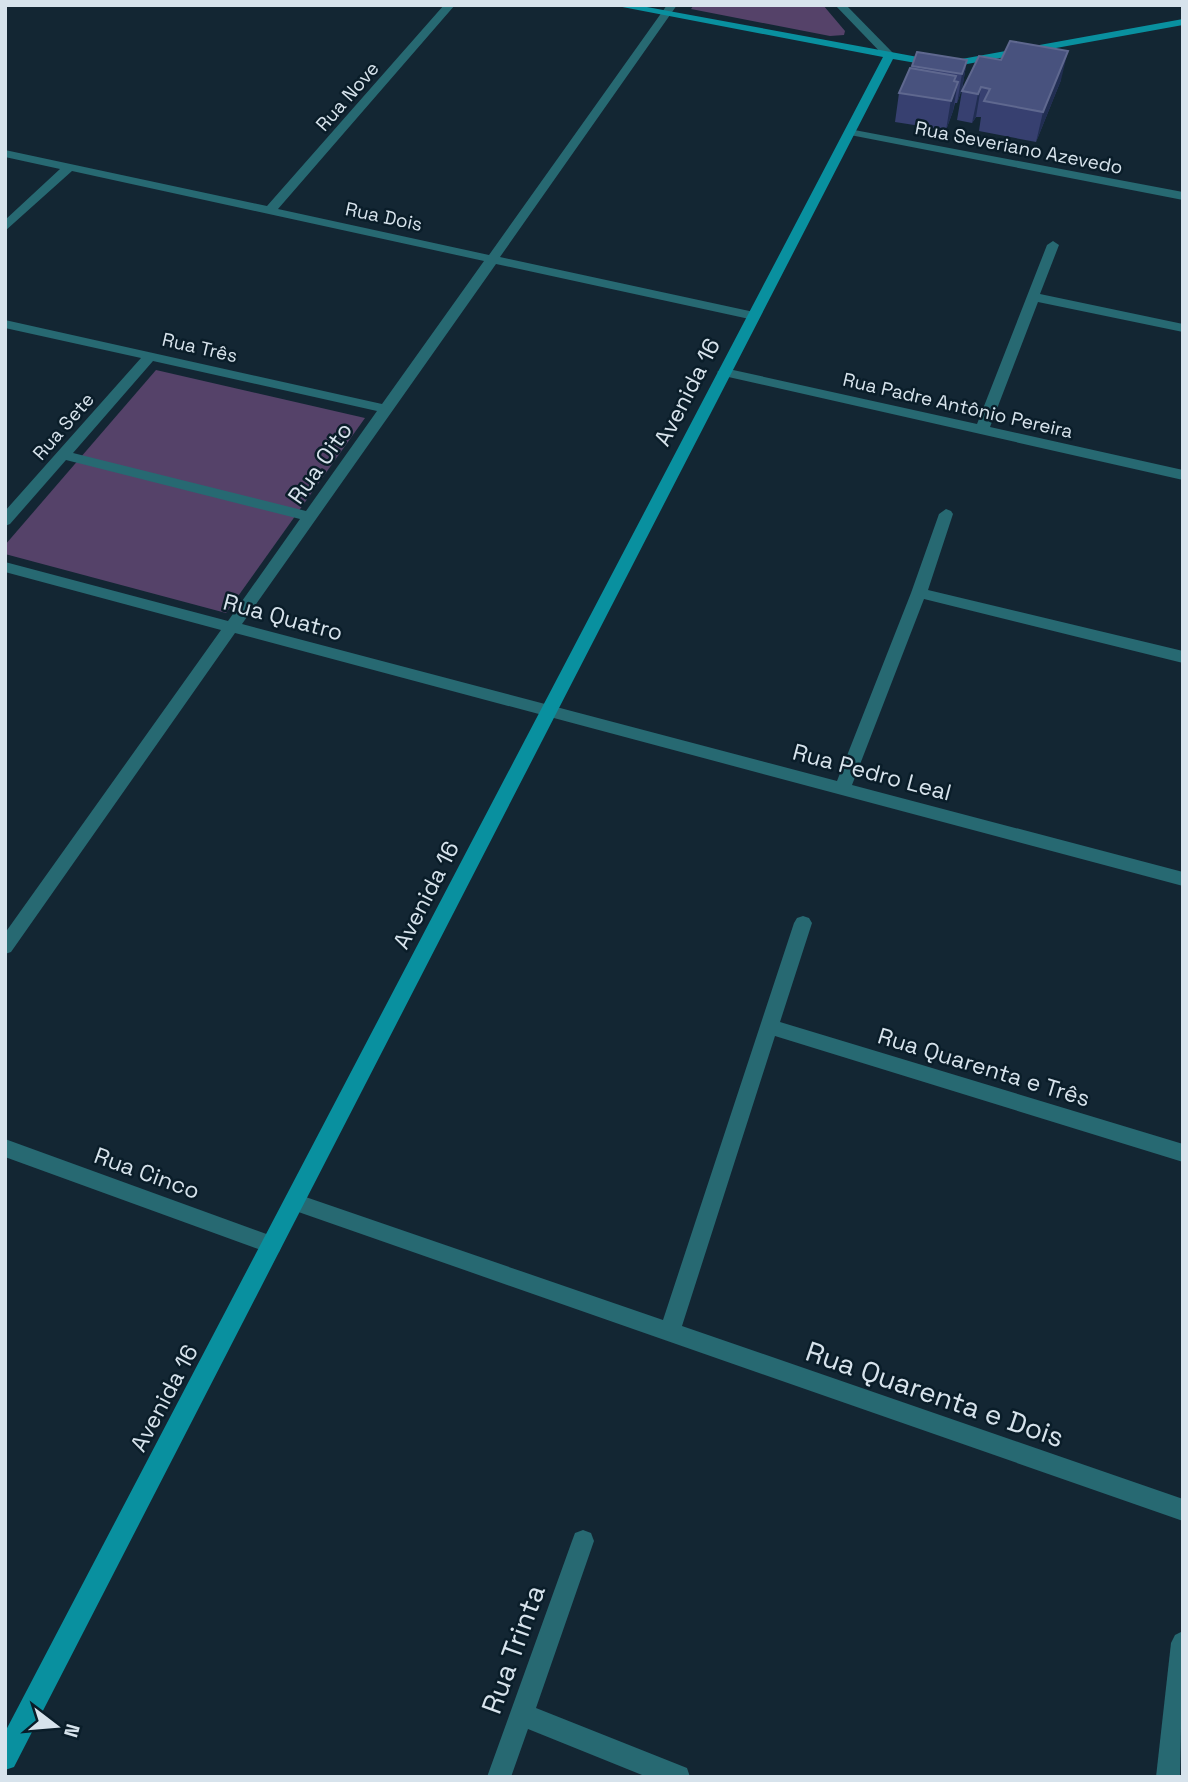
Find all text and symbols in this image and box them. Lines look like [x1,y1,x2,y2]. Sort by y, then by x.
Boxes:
street label: Rua Nove [310,56,385,136]
street label: Rua Severiano Azevedo [913,115,1125,180]
street label: Rua Dois [343,196,425,237]
street label: Rua Três [160,327,240,368]
street label: Avenida 16 [647,333,727,451]
street label: Rua Padre Antônio Pereira [840,367,1075,444]
street label: Rua Sete [27,387,100,465]
street label: Rua Oito [281,416,359,510]
street label: Rua Quatro [220,587,346,647]
street label: Rua Pedro Leal [789,736,955,808]
street label: Avenida 16 [386,836,466,954]
street label: Rua Quarenta e Três [874,1020,1094,1114]
street label: Rua Cinco [90,1140,204,1206]
street label: Rua Quarenta e Dois [801,1333,1069,1455]
street label: Avenida 16 [123,1339,205,1457]
street label: Rua Trinta [473,1580,553,1718]
north arrow [21,1691,91,1761]
text: N [58,1721,86,1740]

